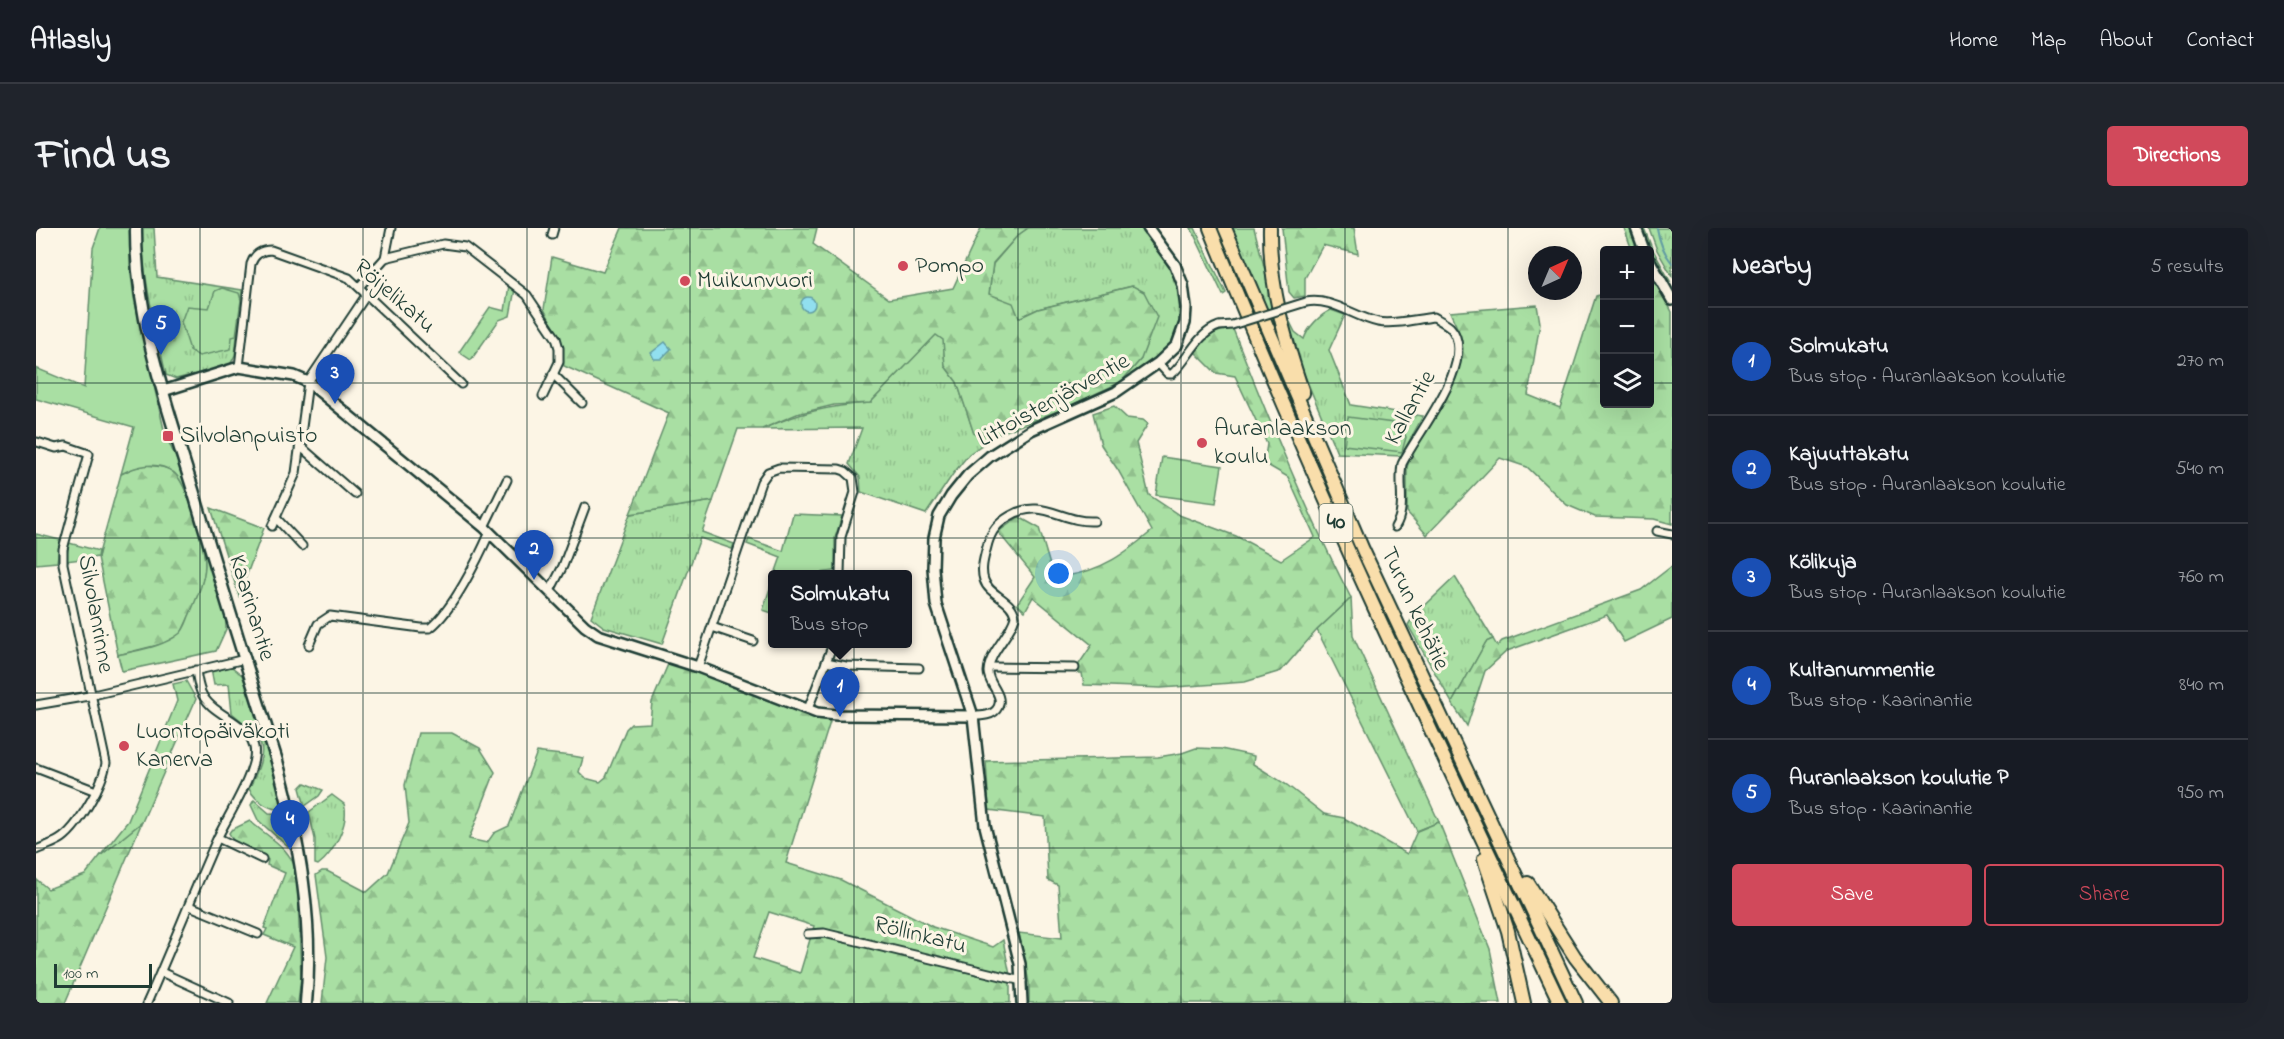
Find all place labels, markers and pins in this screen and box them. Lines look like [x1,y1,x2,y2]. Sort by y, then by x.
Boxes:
place label: Pompo [915,249,984,284]
marker: Pompo [896,259,910,273]
place label: Muikunvuori [697,264,813,299]
marker: Muikunvuori [678,274,692,288]
pin: 5 [142,306,180,355]
pin: 3 [316,354,354,404]
place label: Auranlaakson koulu [1214,412,1352,475]
place label: Silvolanpuisto [180,419,317,454]
marker: Silvolanpuisto [161,429,175,443]
marker: Auranlaakson koulu [1195,436,1209,450]
pin: 2 [514,530,554,580]
pin: 1 [820,668,860,717]
place label: Luontopäiväkoti Kanerva [136,715,290,778]
marker: Luontopäiväkoti Kanerva [117,739,131,753]
pin: 4 [270,800,310,850]

